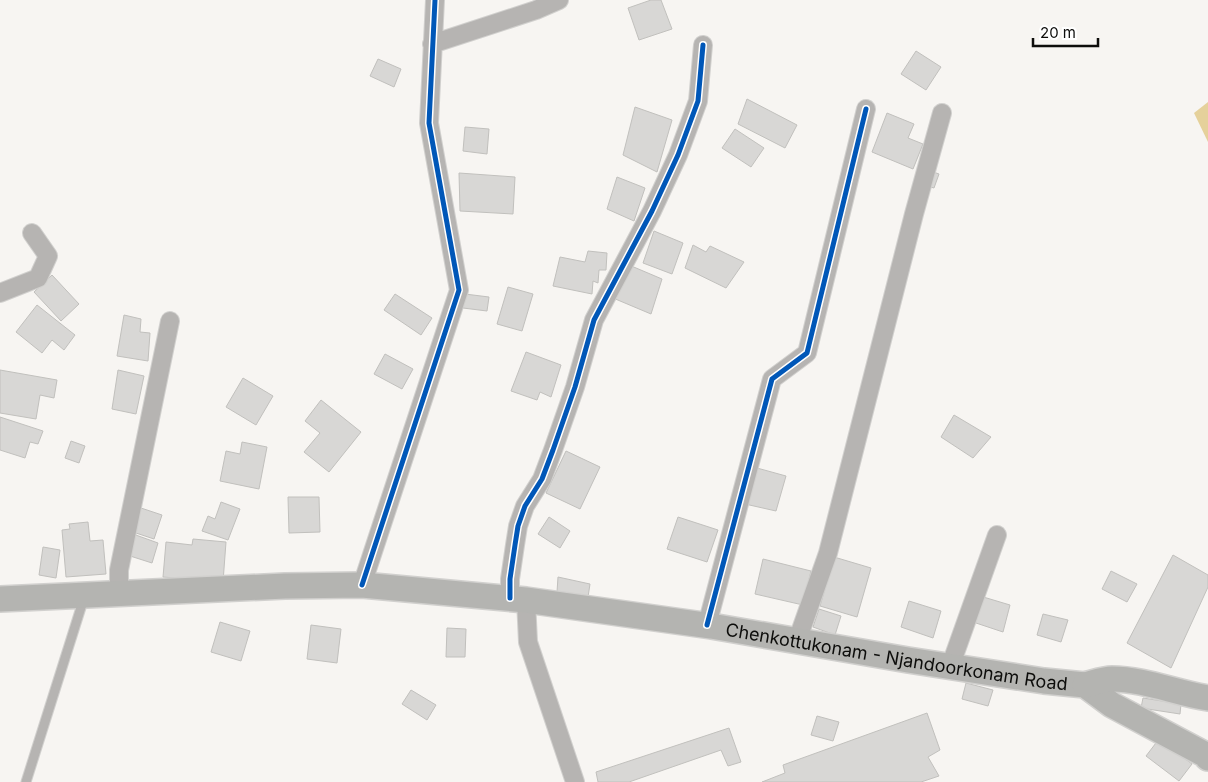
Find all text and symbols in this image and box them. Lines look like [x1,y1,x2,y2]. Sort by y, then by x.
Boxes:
scale bar [1033,15,1098,47]
text: 20 m [1040,23,1076,42]
street label: Chenkottukonam - Njandoorkonam Road [724,618,1069,694]

